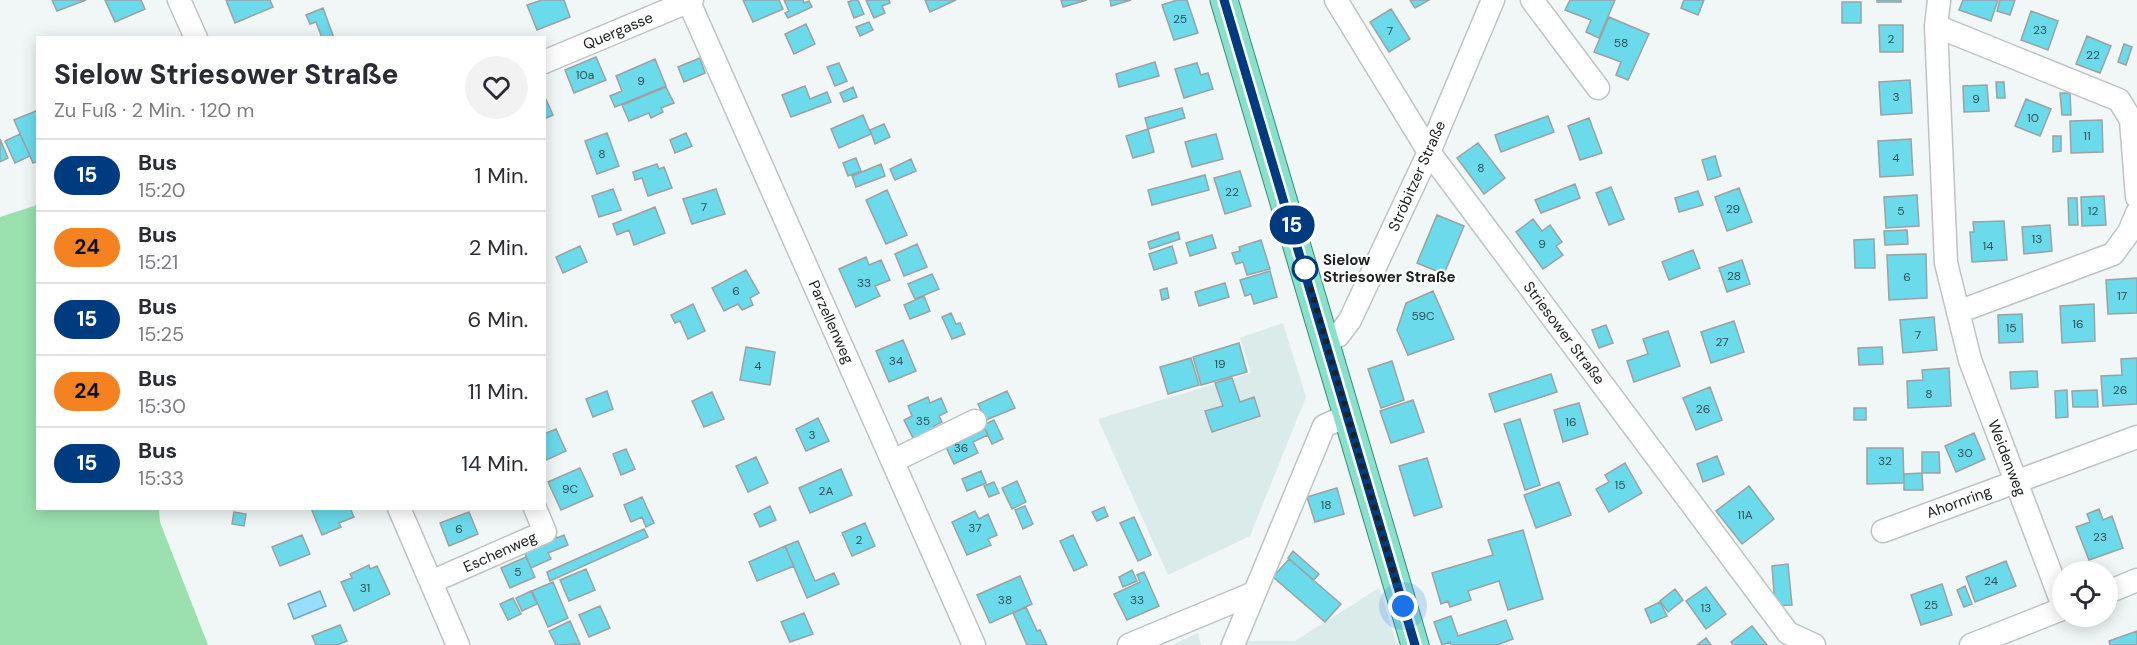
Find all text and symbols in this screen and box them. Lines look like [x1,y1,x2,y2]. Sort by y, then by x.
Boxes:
street label: Quergasse [580,7,656,55]
house number: 25 [1173,11,1187,27]
house number: 23 [2033,22,2047,38]
house number: 7 [1387,23,1393,39]
house number: 2 [1888,31,1895,47]
house number: 58 [1614,35,1628,51]
house number: 22 [2086,47,2100,63]
text: Sielow Striesower Straße [54,56,398,93]
button: heart [465,56,528,119]
house number: 10a [576,67,594,83]
house number: 9 [637,73,645,89]
house number: 3 [1892,89,1900,105]
house number: 9 [1972,91,1980,107]
text: Zu Fuß · 2 Min. · 120 m [54,97,254,123]
house number: 10 [2027,110,2039,126]
street label: Ströbitzer Straße [1384,118,1450,234]
house number: 11 [2083,128,2091,144]
house number: 8 [598,146,606,162]
text: Bus [138,148,177,177]
house number: 4 [1892,150,1900,166]
house number: 8 [1477,160,1485,176]
text: 15 [77,161,97,189]
text: 1 Min. [475,161,528,190]
text: 15:20 [138,177,185,203]
house number: 22 [1225,184,1239,200]
house number: 7 [701,199,707,215]
house number: 29 [1726,201,1740,217]
house number: 5 [1897,203,1905,219]
house number: 12 [2088,203,2098,219]
line badge: 15 [1265,206,1319,244]
text: 15 [1282,211,1302,239]
text: Bus [138,220,177,249]
house number: 13 [2032,231,2042,247]
text: 24 [74,233,100,261]
text: 2 Min. [469,233,528,262]
house number: 9 [1538,236,1546,252]
house number: 14 [1982,238,1994,254]
text: 15:21 [138,249,178,275]
place label: Sielow Striesower Straße [1323,250,1456,287]
marker: Sielow Striesower Straße [1292,256,1318,282]
house number: 28 [1727,268,1741,284]
house number: 6 [1903,269,1911,285]
house number: 33 [857,275,871,291]
street label: Parzellenweg [804,277,858,367]
street label: Striesower Straße [1519,277,1609,389]
house number: 6 [732,283,740,299]
house number: 17 [2117,288,2127,304]
text: Bus [138,292,177,321]
text: 15 [77,305,97,333]
text: 6 Min. [468,305,528,334]
house number: 59C [1411,308,1435,324]
house number: 16 [2072,316,2084,332]
house number: 15 [2005,320,2017,336]
text: 15:25 [138,321,184,347]
house number: 7 [1915,327,1921,343]
house number: 27 [1715,334,1729,350]
house number: 34 [889,353,903,369]
house number: 19 [1214,356,1226,372]
house number: 4 [754,358,762,374]
text: Bus [138,364,177,393]
text: 24 [74,377,100,405]
text: 11 Min. [468,377,528,406]
house number: 26 [2113,382,2127,398]
house number: 8 [1925,386,1933,402]
text: 15:30 [138,393,186,419]
house number: 26 [1696,401,1710,417]
house number: 35 [916,413,930,429]
house number: 16 [1565,414,1577,430]
street label: Weidenweg [1983,417,2031,499]
house number: 3 [808,427,816,443]
text: Bus [138,436,177,465]
house number: 36 [954,440,968,456]
house number: 30 [1957,445,1973,461]
text: 15 [77,449,97,477]
text: 14 Min. [461,449,528,478]
house number: 32 [1878,453,1892,469]
text: 15:33 [138,465,184,491]
house number: 15 [1614,477,1626,493]
house number: 9C [562,481,578,497]
street label: Ahornring [1924,481,1994,523]
house number: 2A [819,483,833,499]
house number: 18 [1320,497,1332,513]
house number: 11A [1737,507,1753,523]
house number: 37 [968,520,982,536]
house number: 6 [455,521,463,537]
street label: Eschenweg [460,527,540,577]
house number: 23 [2093,529,2107,545]
house number: 2 [856,532,863,548]
map controls [2052,561,2118,627]
button: locate [2052,561,2118,627]
house number: 5 [514,564,522,580]
house number: 24 [1984,573,1998,589]
house number: 31 [360,580,370,596]
your location [1388,591,1418,621]
house number: 38 [998,592,1012,608]
house number: 33 [1130,592,1144,608]
house number: 25 [1924,597,1938,613]
house number: 13 [1701,600,1711,616]

